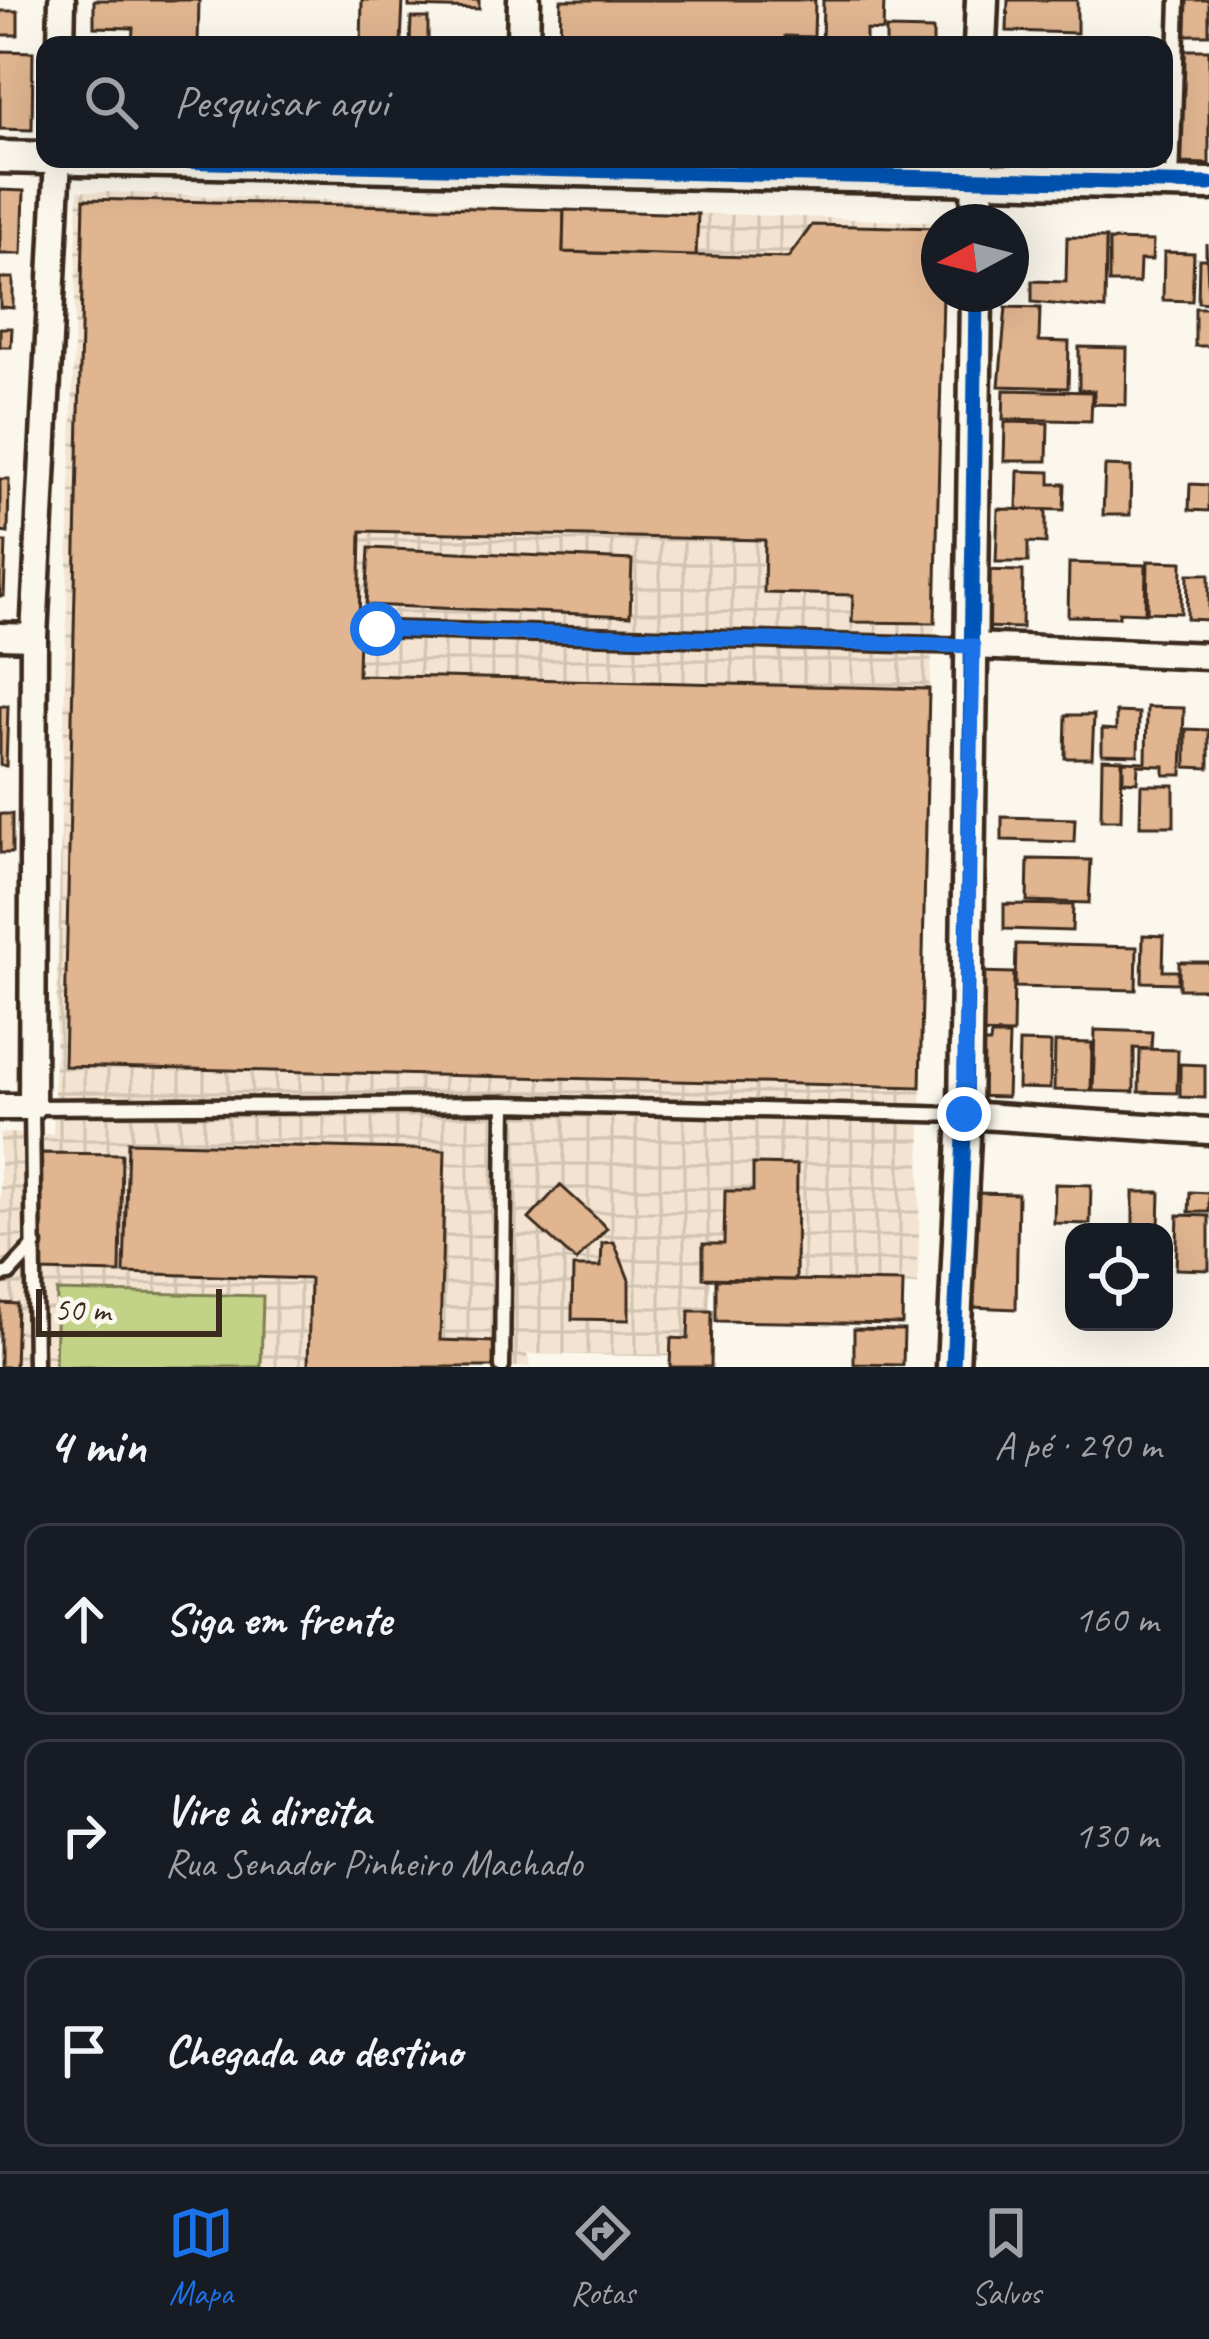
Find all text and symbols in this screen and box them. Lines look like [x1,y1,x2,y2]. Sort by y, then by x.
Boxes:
search box [36,36,1173,168]
icon: search [78,69,144,135]
text: Pesquisar aqui [174,74,388,131]
north arrow [921,204,1029,312]
route start [350,602,404,656]
route end [937,1087,991,1141]
map controls [1065,1223,1173,1331]
button: locate [1065,1223,1173,1331]
scale bar [36,1283,222,1336]
text: 50 m [54,1289,110,1331]
text: 4 min [48,1413,146,1477]
text: A pé · 290 m [994,1421,1161,1470]
icon: ahead [51,1586,117,1652]
text: Siga em frente [165,1591,392,1648]
text: 160 m [1074,1595,1158,1644]
text: Vire à direita [165,1782,370,1839]
icon: right [51,1802,117,1868]
text: 130 m [1074,1811,1158,1860]
text: Rua Senador Pinheiro Machado [165,1839,582,1888]
icon: arrive [51,2018,117,2084]
text: Chegada ao destino [165,2023,462,2080]
tab: Mapa [168,2200,234,2314]
tab: Rotas [570,2200,636,2314]
tab: Salvos [972,2200,1041,2314]

